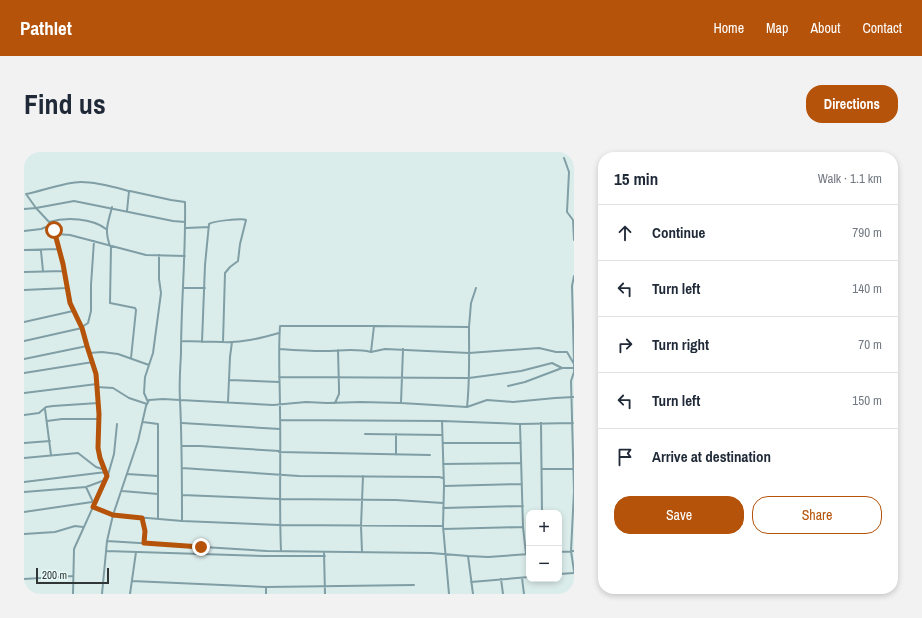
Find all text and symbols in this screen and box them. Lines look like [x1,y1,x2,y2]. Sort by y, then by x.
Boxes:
text: Pathlet [20,15,72,41]
text: Home [713,19,744,37]
text: Map [766,19,788,37]
text: About [810,19,840,37]
text: Contact [862,19,902,37]
text: Find us [24,85,106,123]
button: Directions [806,85,898,123]
text: 15 min [614,167,658,190]
text: Walk · 1.1 km [818,170,882,187]
route start [45,221,63,239]
icon: ahead [614,222,636,244]
text: Continue [652,222,705,243]
text: 790 m [852,224,882,241]
icon: left [614,278,636,300]
text: Turn left [652,278,700,299]
text: 140 m [852,280,882,297]
icon: right [614,334,636,356]
text: Turn right [652,334,709,355]
text: 70 m [858,336,882,353]
icon: left [614,390,636,412]
text: Turn left [652,390,700,411]
text: 150 m [852,392,882,409]
icon: arrive [614,446,636,468]
text: Arrive at destination [652,446,771,467]
button: Save [614,496,744,534]
button: Share [752,496,882,534]
map controls [526,510,562,582]
button: + [526,510,562,546]
route end [192,538,210,556]
button: − [526,546,562,582]
scale bar [36,566,109,585]
text: 200 m [42,568,67,582]

